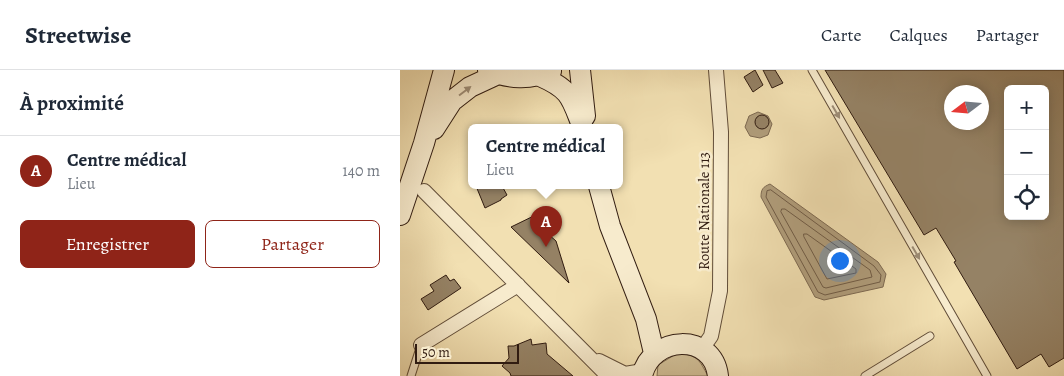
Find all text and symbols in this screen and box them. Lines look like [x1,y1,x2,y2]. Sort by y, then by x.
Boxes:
text: Streetwise [25,19,131,51]
text: Carte [821,23,861,47]
text: Calques [889,23,948,47]
text: Partager [976,23,1039,47]
north arrow [944,85,989,130]
map controls [1004,85,1049,220]
button: + [1004,85,1049,130]
one-way arrow [458,86,471,97]
text: À proximité [20,89,124,117]
one-way arrow [832,105,840,120]
popup [468,124,623,189]
button: − [1004,130,1049,175]
text: Centre médical [486,133,605,159]
text: Centre médical [67,147,187,173]
street label: Route Nationale 113 [694,152,714,270]
text: Lieu [486,159,514,181]
text: A [31,160,41,182]
text: 140 m [342,160,380,182]
text: Lieu [67,173,95,195]
button: locate [1004,175,1049,220]
pin: A [530,206,562,247]
button: Enregistrer [20,220,195,268]
button: Partager [205,220,380,268]
one-way arrow [912,247,921,260]
your location [827,248,853,274]
scale bar [415,341,519,364]
text: 50 m [422,343,450,362]

